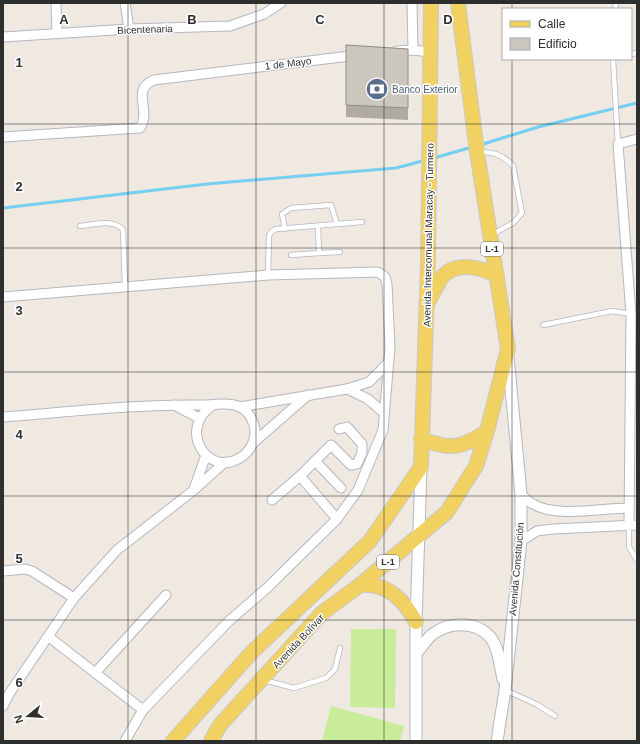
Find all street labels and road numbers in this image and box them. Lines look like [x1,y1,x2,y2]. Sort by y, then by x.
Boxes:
street label: Bicentenaria [117,23,173,36]
street label: 1 de Mayo [264,55,312,72]
street label: Avenida Intercomunal Maracay - Turmero [421,143,436,327]
road number: L-1 [481,242,503,256]
street label: Avenida Constitución [507,522,526,616]
road number: L-1 [377,555,399,569]
street label: Avenida Bolívar [271,612,327,671]

